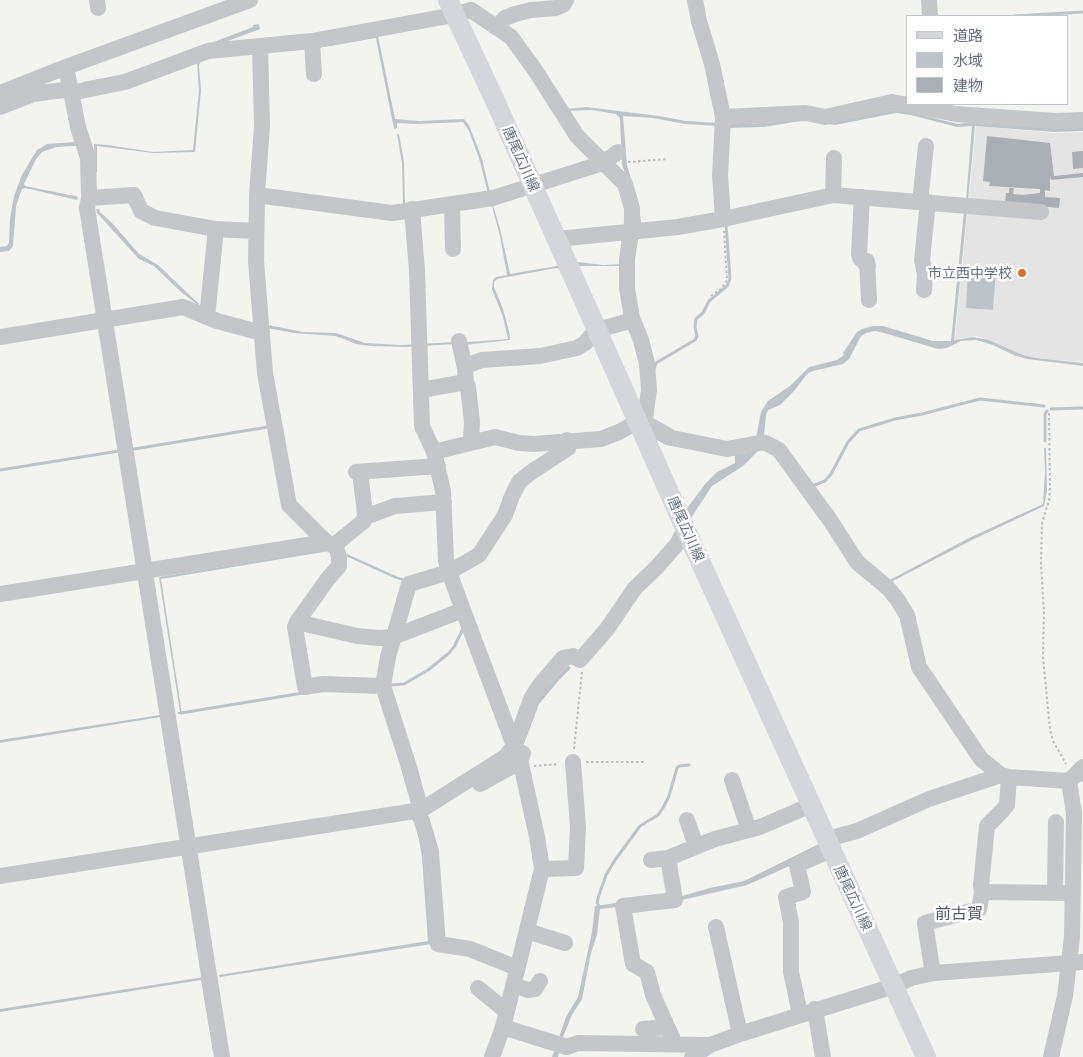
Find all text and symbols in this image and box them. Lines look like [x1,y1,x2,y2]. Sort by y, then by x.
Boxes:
legend [906,15,1068,105]
text: 道路 [953,26,983,44]
text: 水域 [953,51,983,69]
text: 建物 [953,76,983,94]
street label: 唐尾広川線 [499,124,543,194]
place label: 市立西中学校 [928,265,1012,281]
marker: 市立西中学校 [1016,267,1028,279]
street label: 唐尾広川線 [664,494,708,564]
street label: 唐尾広川線 [831,863,875,933]
district label: 前古賀 [935,904,983,924]

